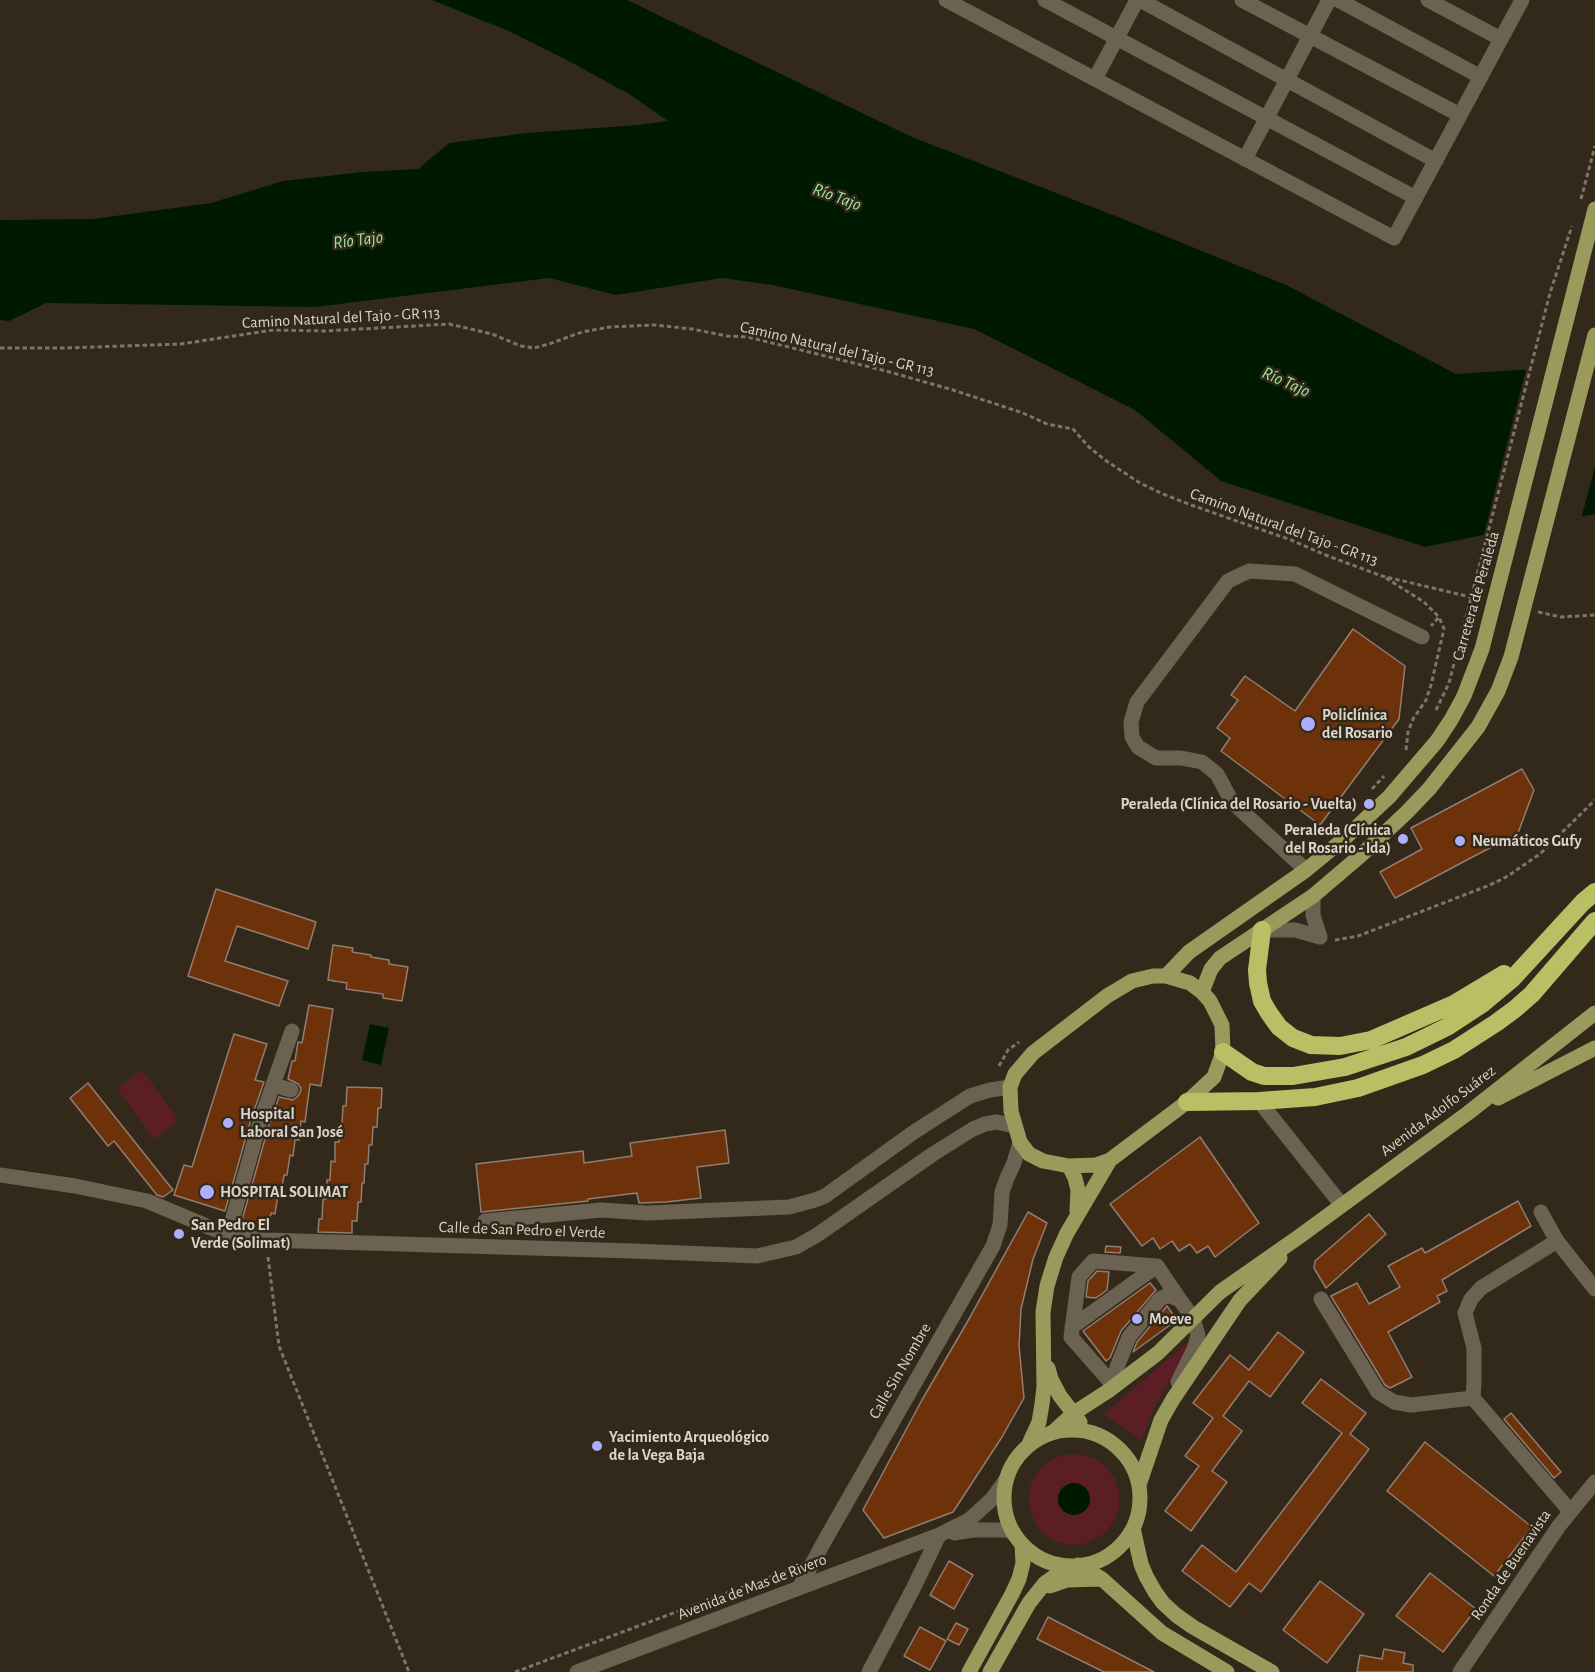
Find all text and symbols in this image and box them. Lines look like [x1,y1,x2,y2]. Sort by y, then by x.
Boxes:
water label: Río Tajo [810,178,864,216]
water label: Río Tajo [332,226,384,254]
street label: Camino Natural del Tajo - GR 113 [241,303,441,333]
street label: Camino Natural del Tajo - GR 113 [738,317,936,381]
water label: Río Tajo [1259,362,1313,402]
street label: Camino Natural del Tajo - GR 113 [1187,484,1381,570]
street label: Carretera de Peraleda [1448,529,1504,663]
place label: Policlínica del Rosario [1322,705,1393,743]
marker: Policlínica del Rosario [1299,715,1317,733]
place label: Peraleda (Clínica del Rosario - Vuelta) [1120,794,1357,814]
marker: Peraleda (Clínica del Rosario - Vuelta) [1362,797,1376,811]
place label: Peraleda (Clínica del Rosario - Ida) [1284,820,1391,858]
place label: Neumáticos Gufy [1472,831,1582,851]
marker: Peraleda (Clínica del Rosario - Ida) [1396,832,1410,846]
marker: Neumáticos Gufy [1453,834,1467,848]
street label: Avenida Adolfo Suárez [1377,1061,1499,1161]
place label: Hospital Laboral San José [240,1104,343,1142]
marker: Hospital Laboral San José [221,1116,235,1130]
place label: HOSPITAL SOLIMAT [220,1182,348,1202]
marker: HOSPITAL SOLIMAT [198,1183,216,1201]
place label: San Pedro El Verde (Solimat) [191,1215,291,1253]
street label: Calle de San Pedro el Verde [438,1217,606,1243]
marker: San Pedro El Verde (Solimat) [172,1227,186,1241]
place label: Moeve [1149,1309,1191,1329]
marker: Moeve [1130,1312,1144,1326]
street label: Calle Sin Nombre [865,1320,935,1422]
place label: Yacimiento Arqueológico de la Vega Baja [609,1427,769,1465]
marker: Yacimiento Arqueológico de la Vega Baja [590,1439,604,1453]
street label: Ronda de Buenavista [1467,1506,1555,1624]
street label: Avenida de Mas de Rivero [675,1550,829,1624]

